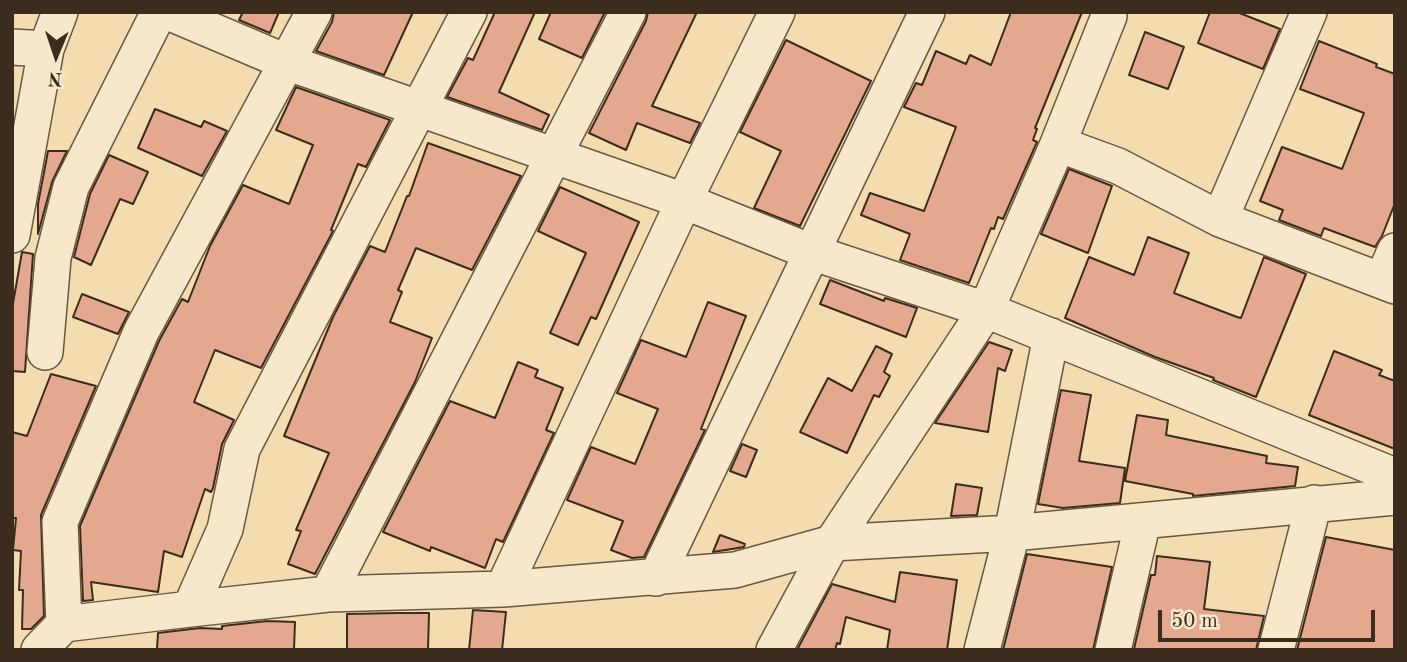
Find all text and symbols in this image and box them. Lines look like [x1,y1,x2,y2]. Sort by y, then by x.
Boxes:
north arrow [21,21,91,91]
text: N [48,68,63,87]
scale bar [1162,596,1379,640]
text: 50 m [1171,611,1218,632]

